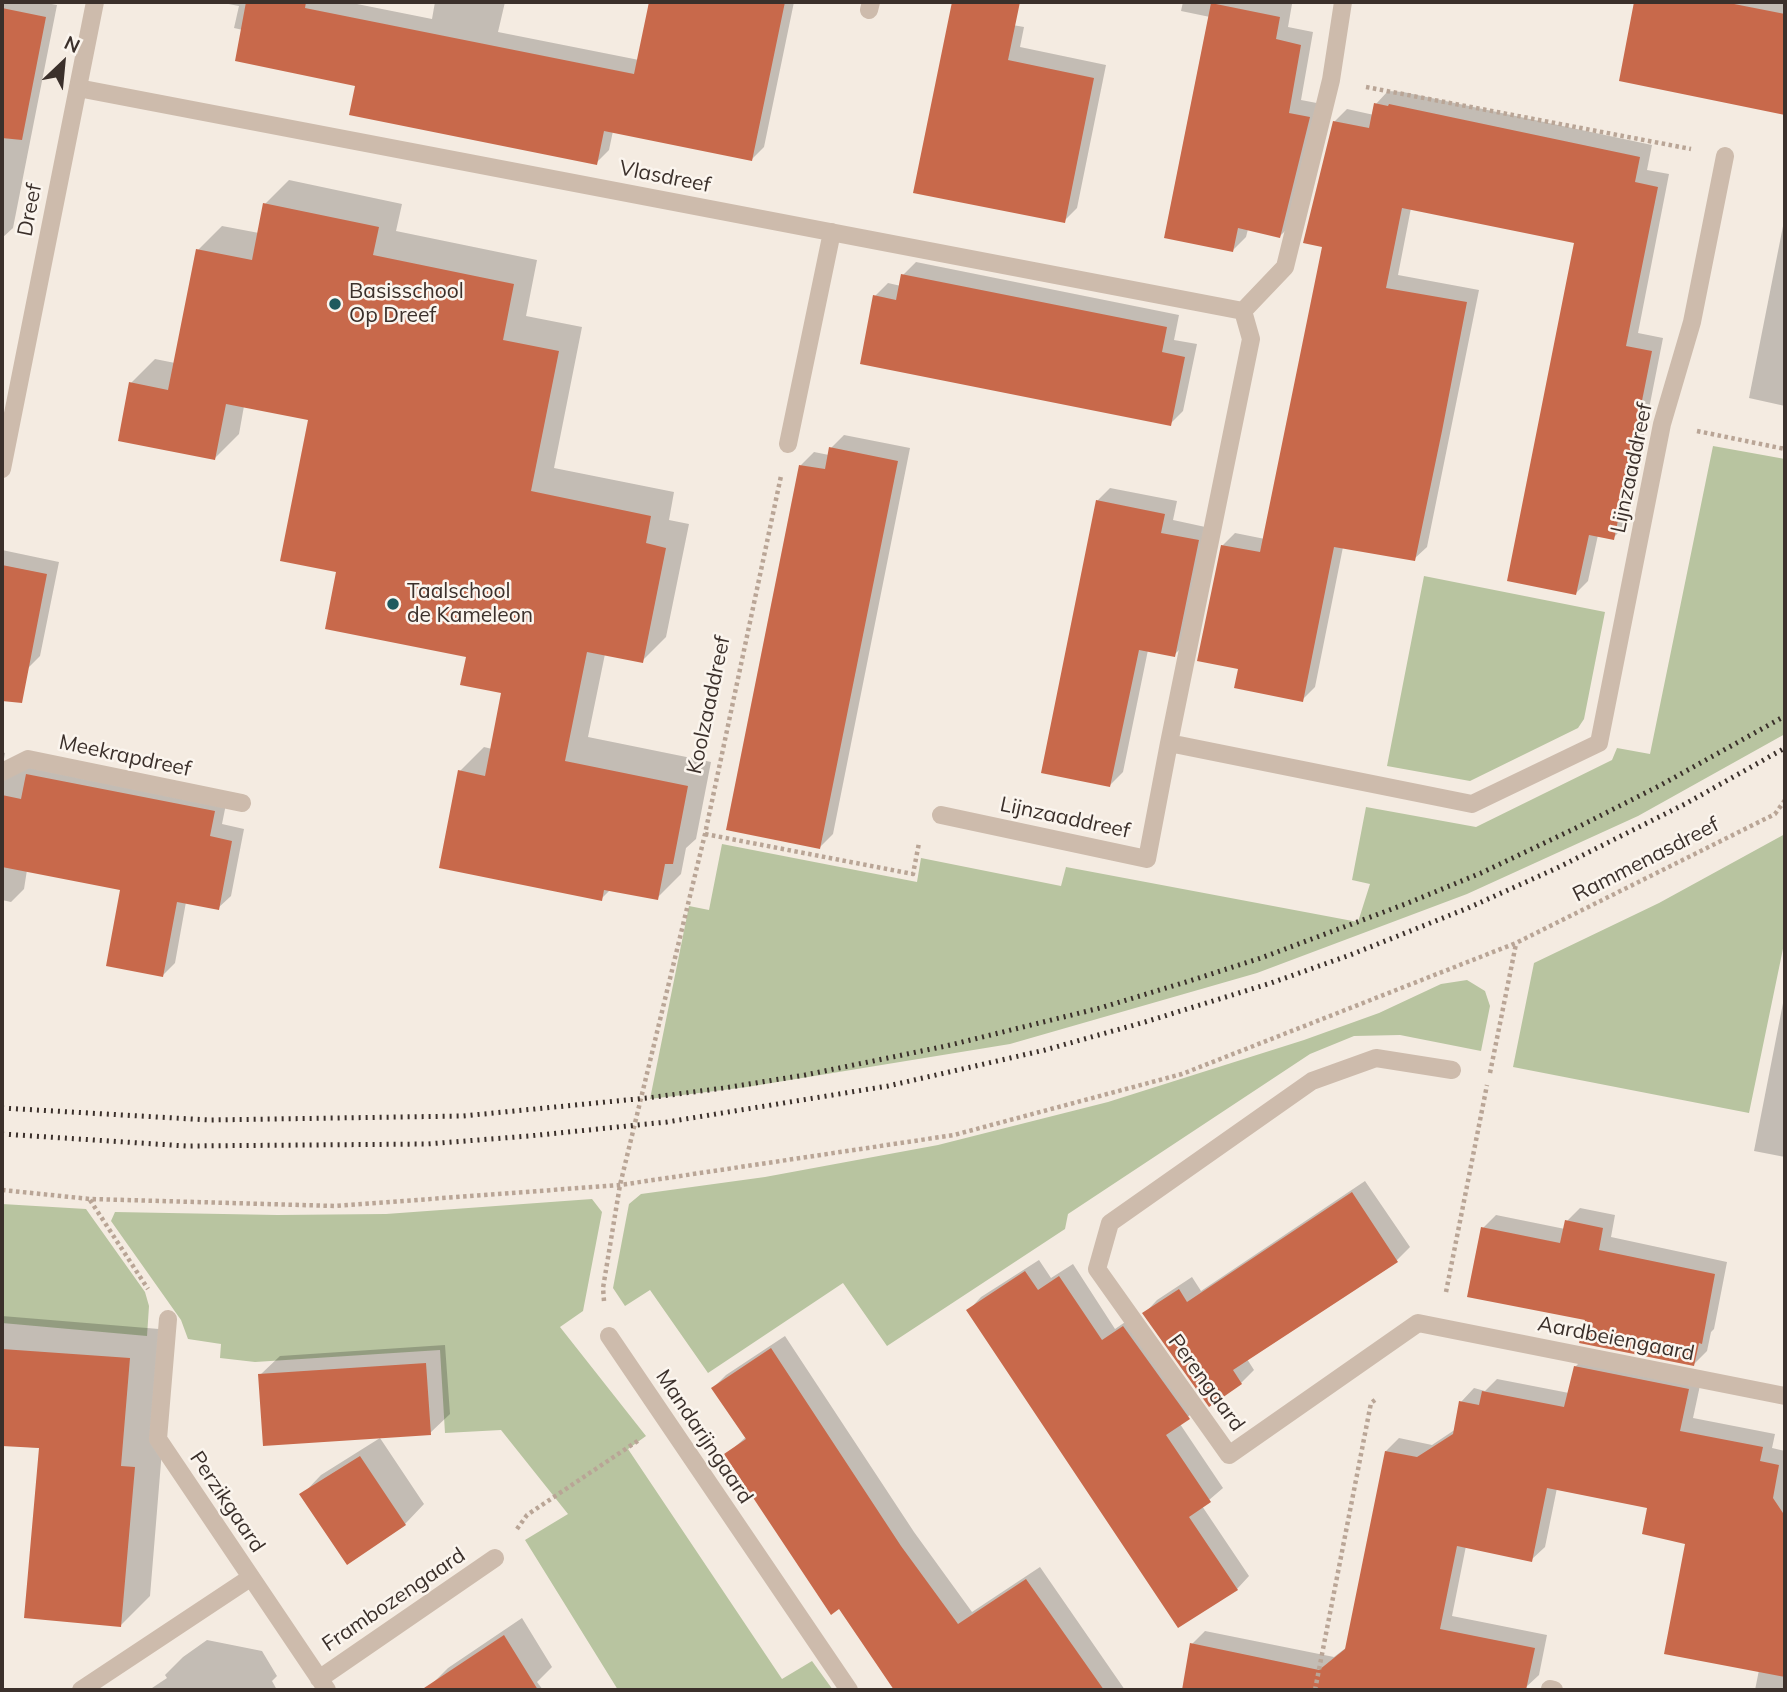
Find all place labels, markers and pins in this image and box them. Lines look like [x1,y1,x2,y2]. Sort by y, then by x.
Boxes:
place label: Basisschool Op Dreef [349,279,464,329]
marker: Basisschool Op Dreef [327,296,343,312]
place label: Taalschool de Kameleon [407,579,533,629]
marker: Taalschool de Kameleon [385,596,401,612]

